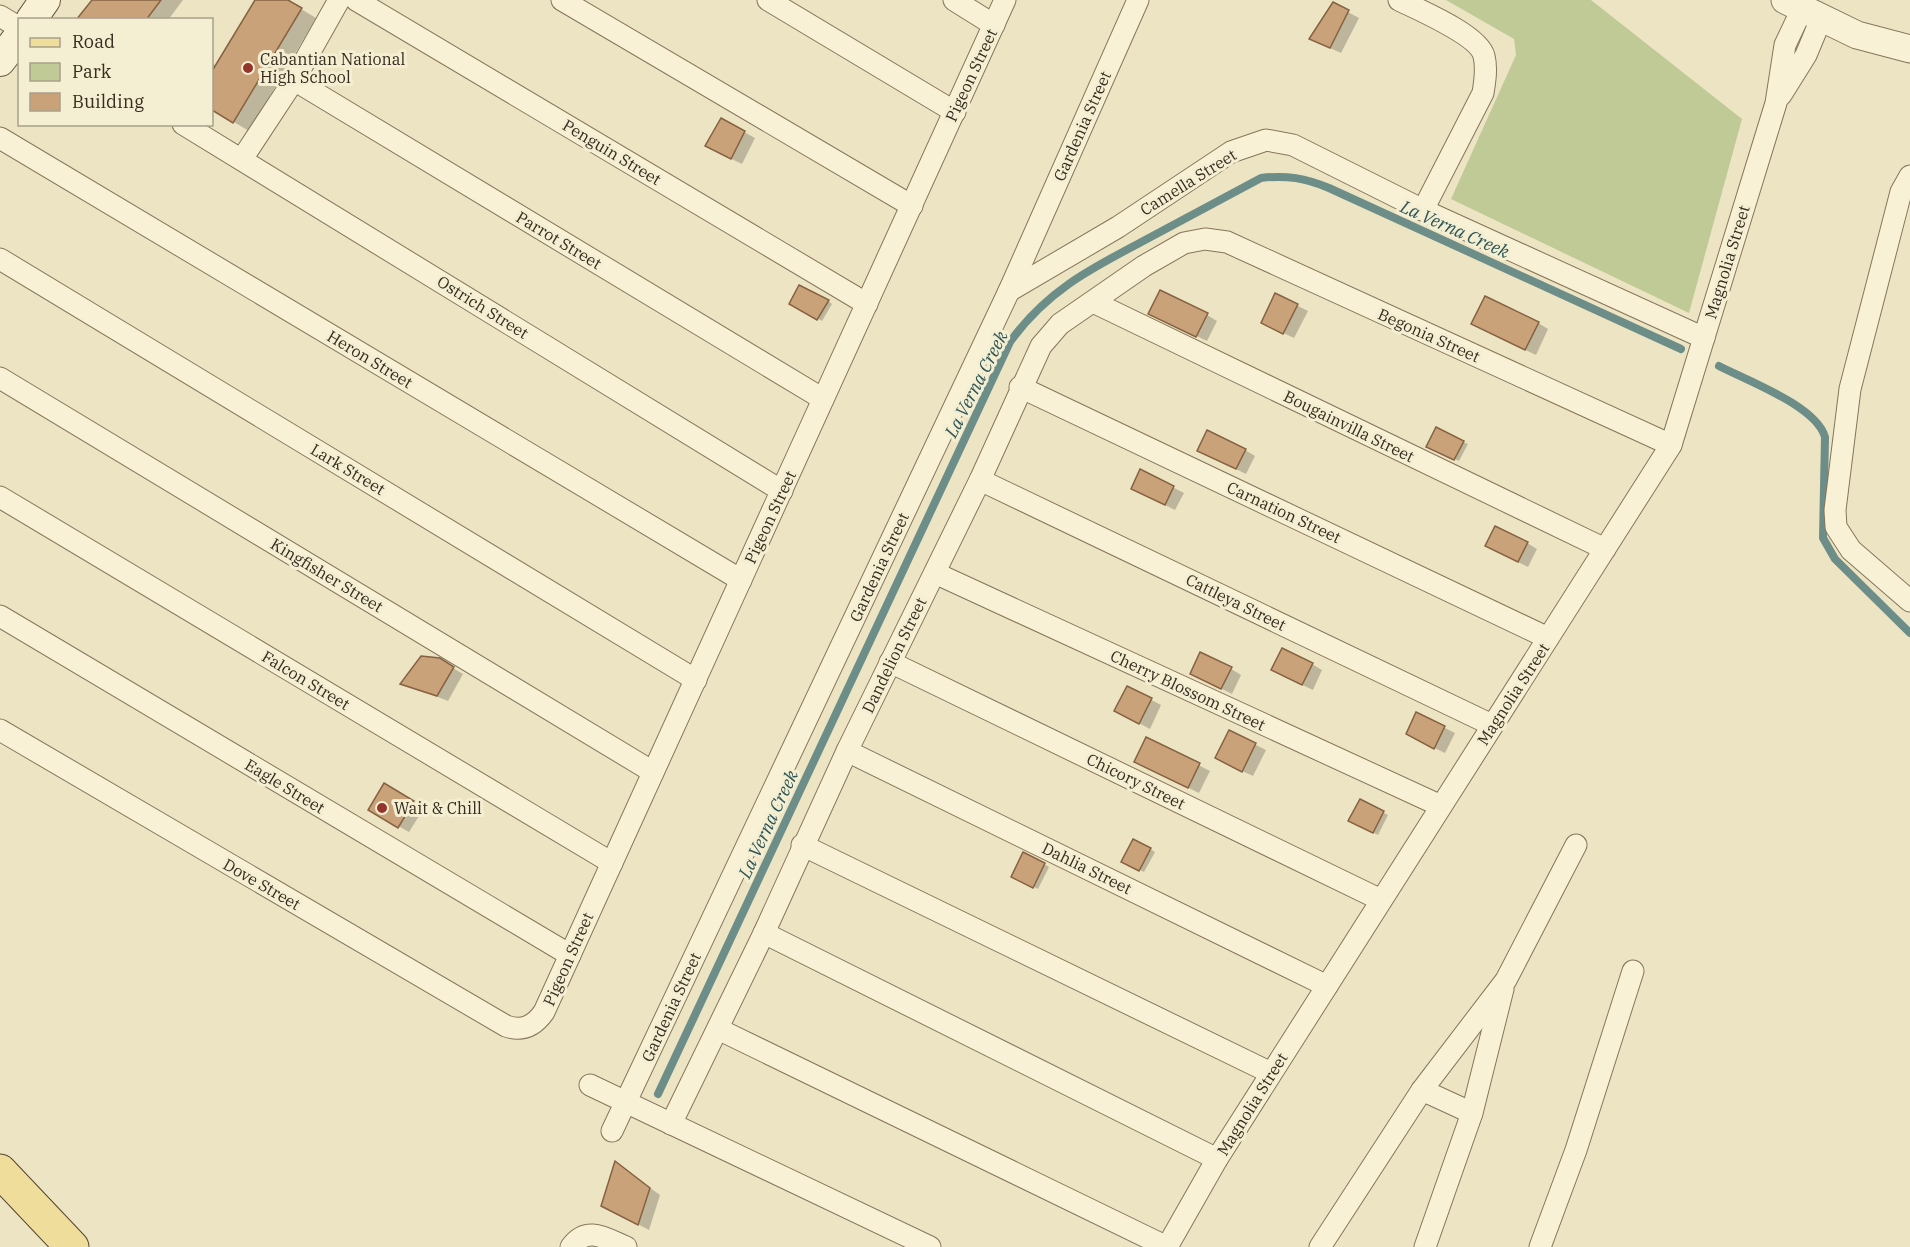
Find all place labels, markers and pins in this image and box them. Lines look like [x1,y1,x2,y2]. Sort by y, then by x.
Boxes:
place label: Cabantian National High School [260,49,405,87]
marker: Cabantian National High School [241,61,255,75]
place label: Wait & Chill [394,798,482,818]
marker: Wait & Chill [375,801,389,815]

